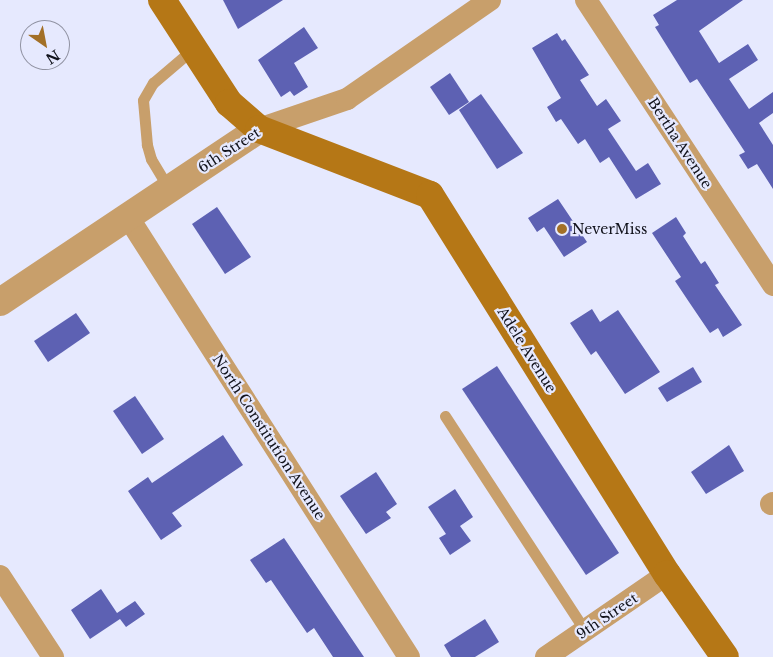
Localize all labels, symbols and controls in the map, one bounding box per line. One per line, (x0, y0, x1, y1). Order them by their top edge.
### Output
north arrow (20, 20, 70, 70)
text: N (42, 46, 63, 68)
street label: Bertha Avenue (644, 94, 716, 192)
street label: 6th Street (195, 124, 263, 176)
place label: NeverMiss (572, 221, 647, 237)
marker: NeverMiss (556, 223, 568, 235)
street label: Adele Avenue (494, 304, 560, 396)
street label: North Constitution Avenue (209, 351, 329, 523)
street label: 9th Street (573, 589, 641, 643)

